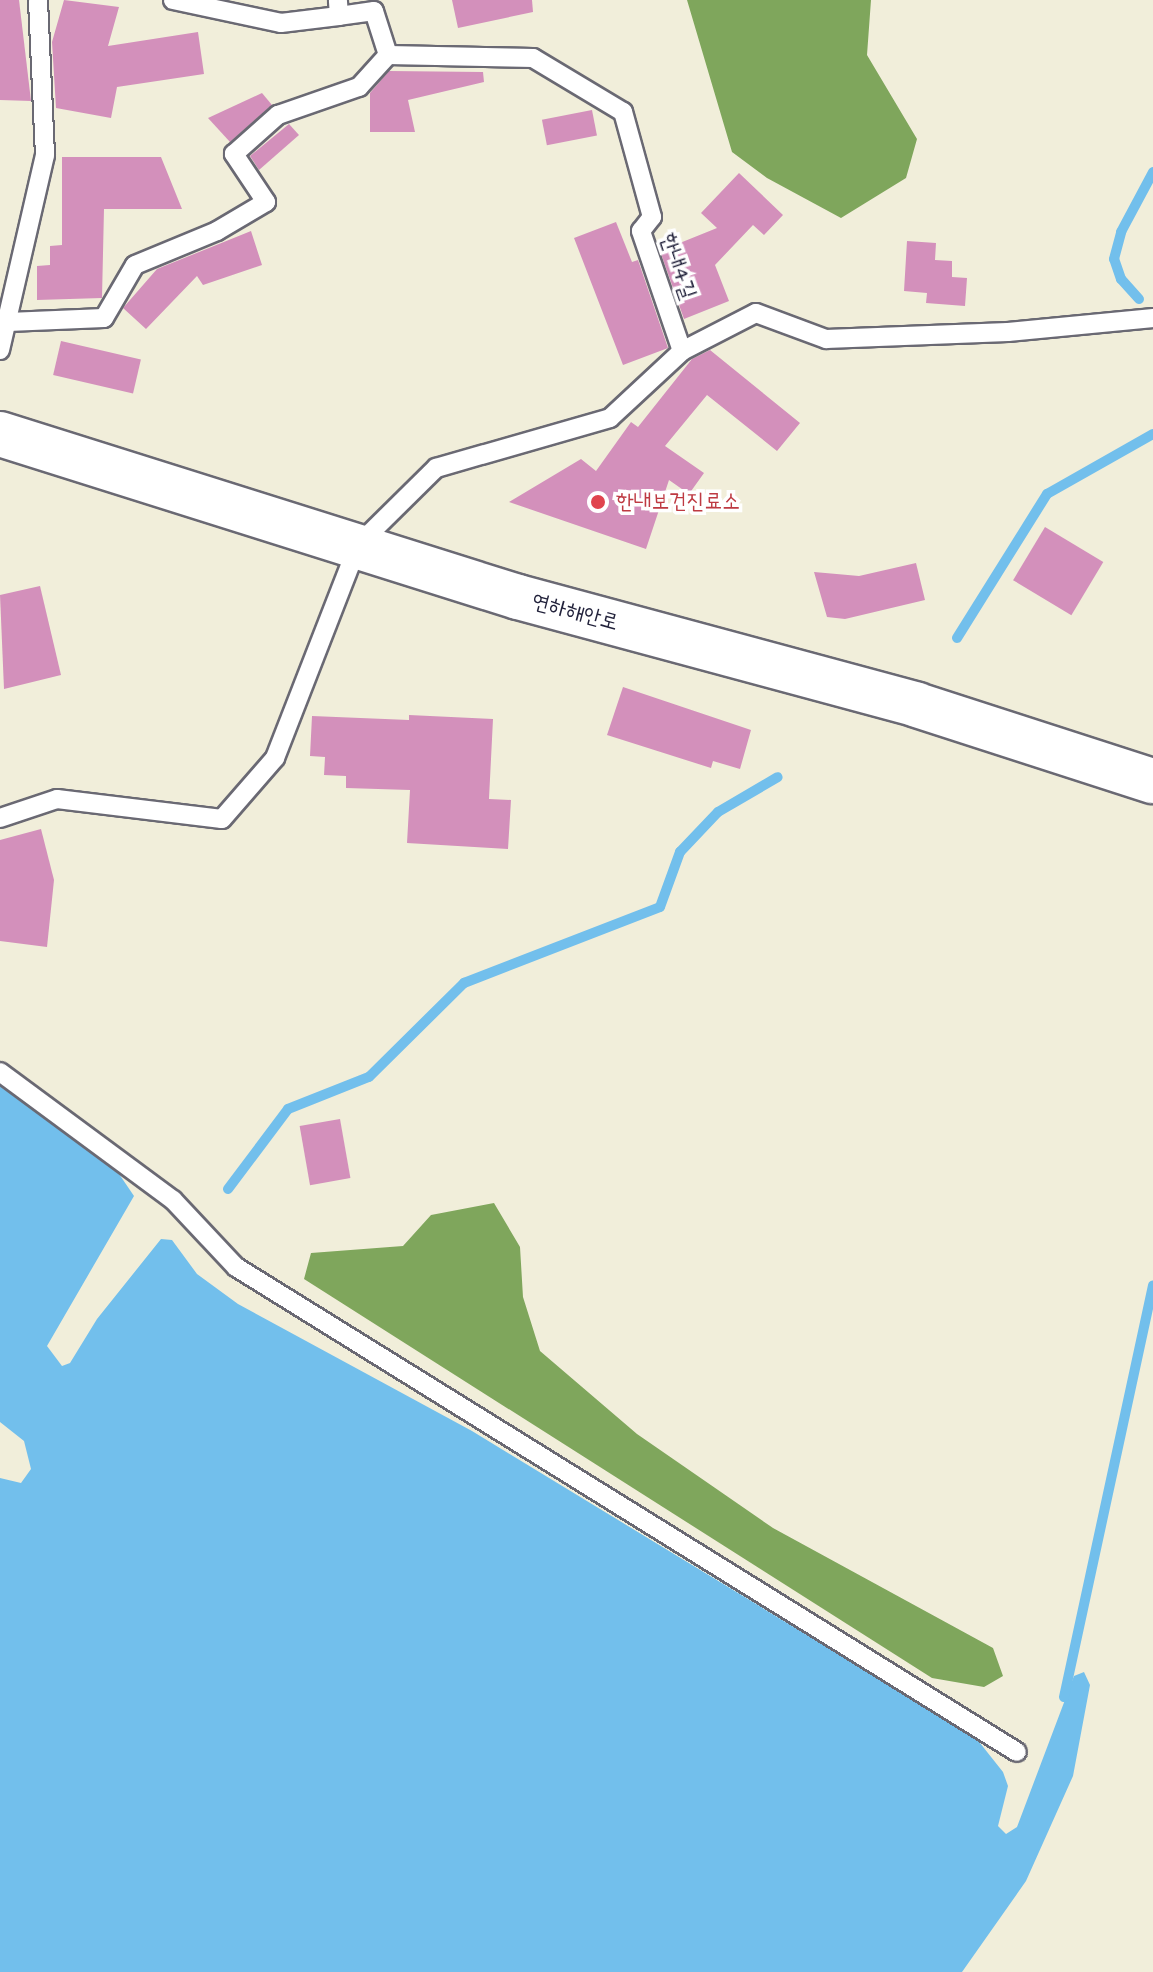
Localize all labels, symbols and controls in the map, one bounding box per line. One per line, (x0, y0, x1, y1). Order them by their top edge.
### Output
street label: 한내4길 (654, 230, 702, 302)
place label: 한내보건진료소 (616, 489, 740, 515)
marker: 한내보건진료소 (587, 491, 609, 513)
street label: 연하해안로 (529, 588, 621, 636)

